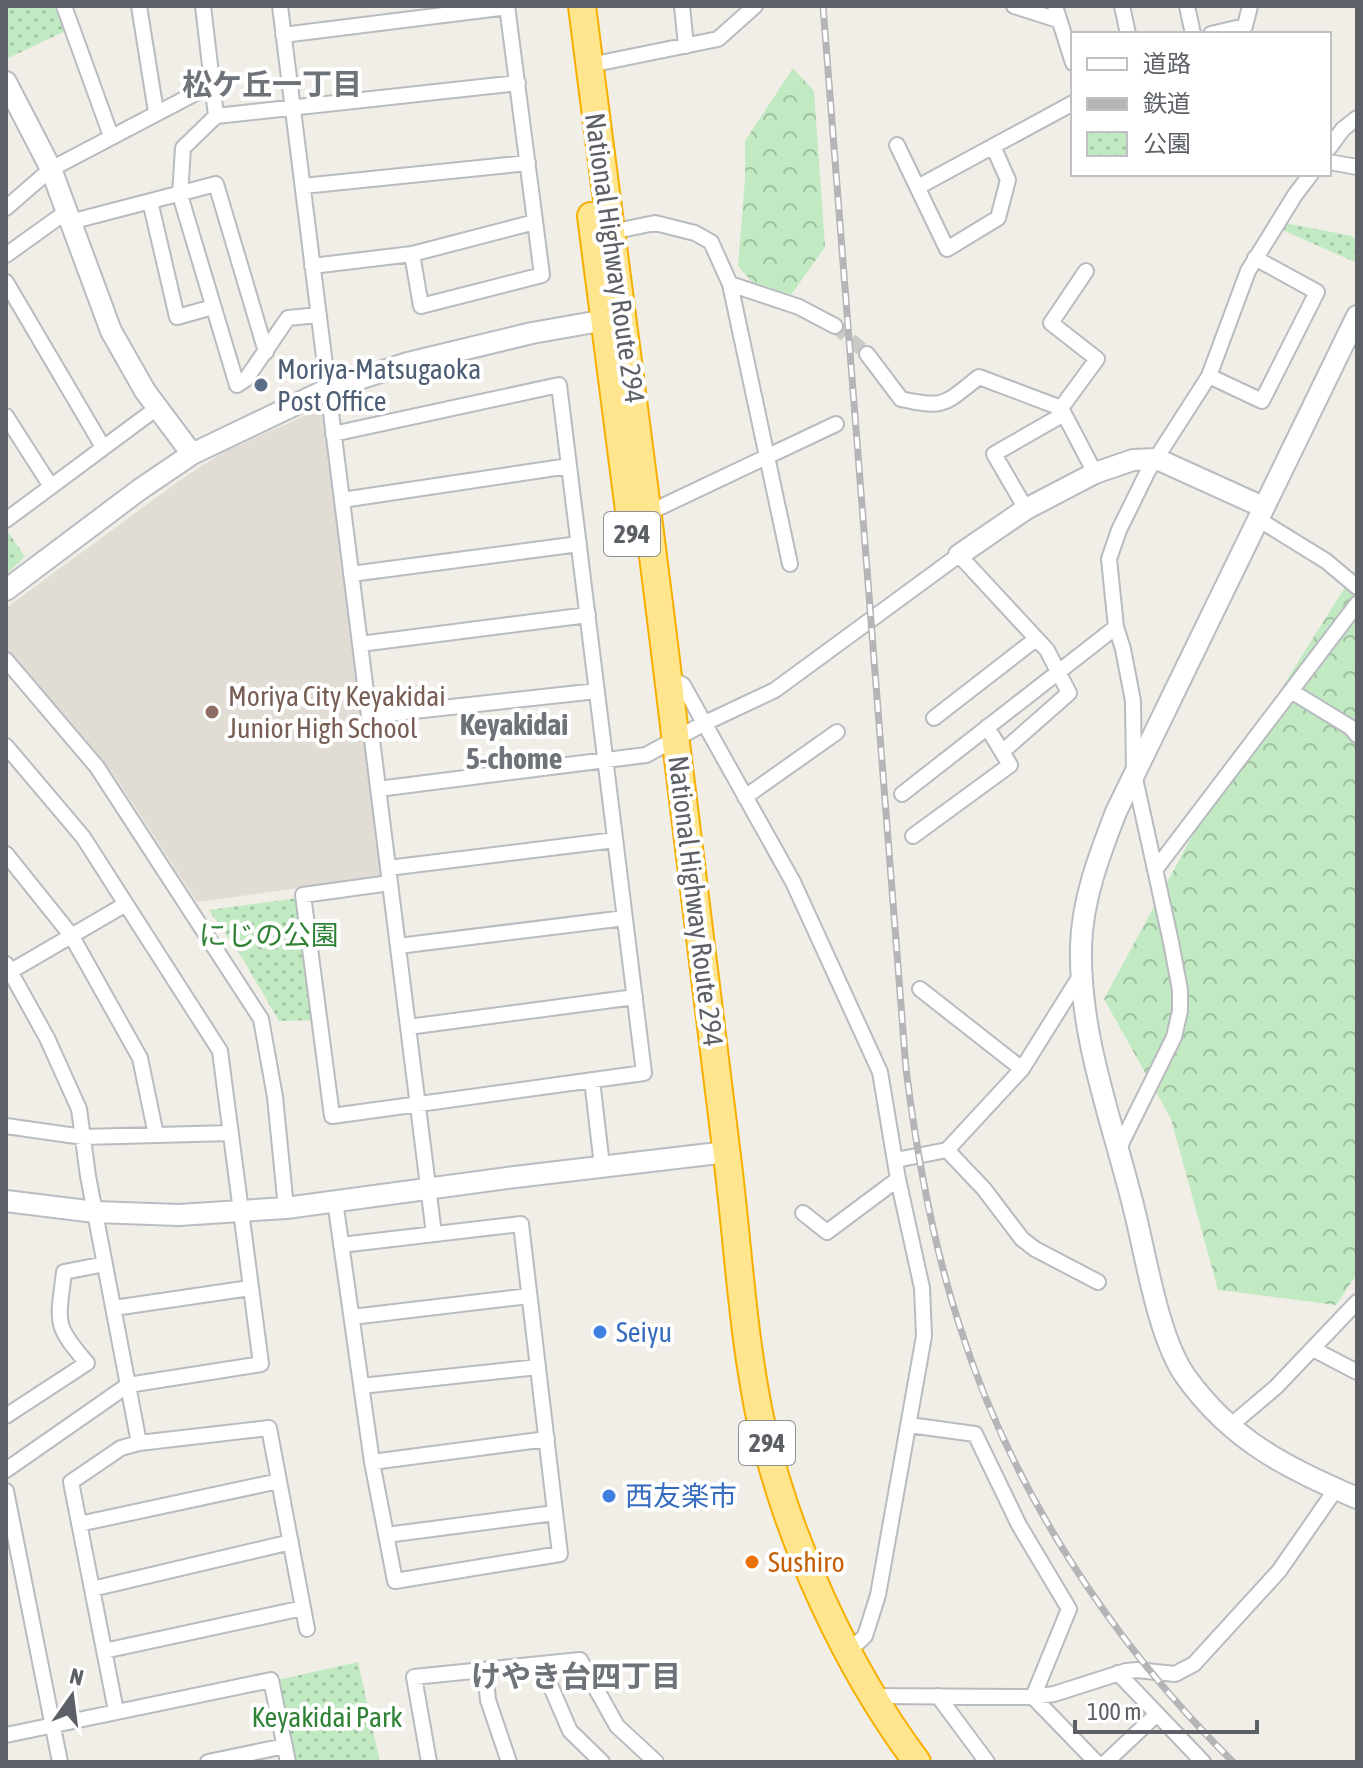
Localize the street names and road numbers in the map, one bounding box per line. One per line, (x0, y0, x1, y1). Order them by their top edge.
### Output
street label: National Highway Route 294 (579, 111, 651, 405)
road number: 294 (604, 512, 660, 556)
street label: National Highway Route 294 (662, 754, 730, 1048)
road number: 294 (739, 1421, 795, 1465)

